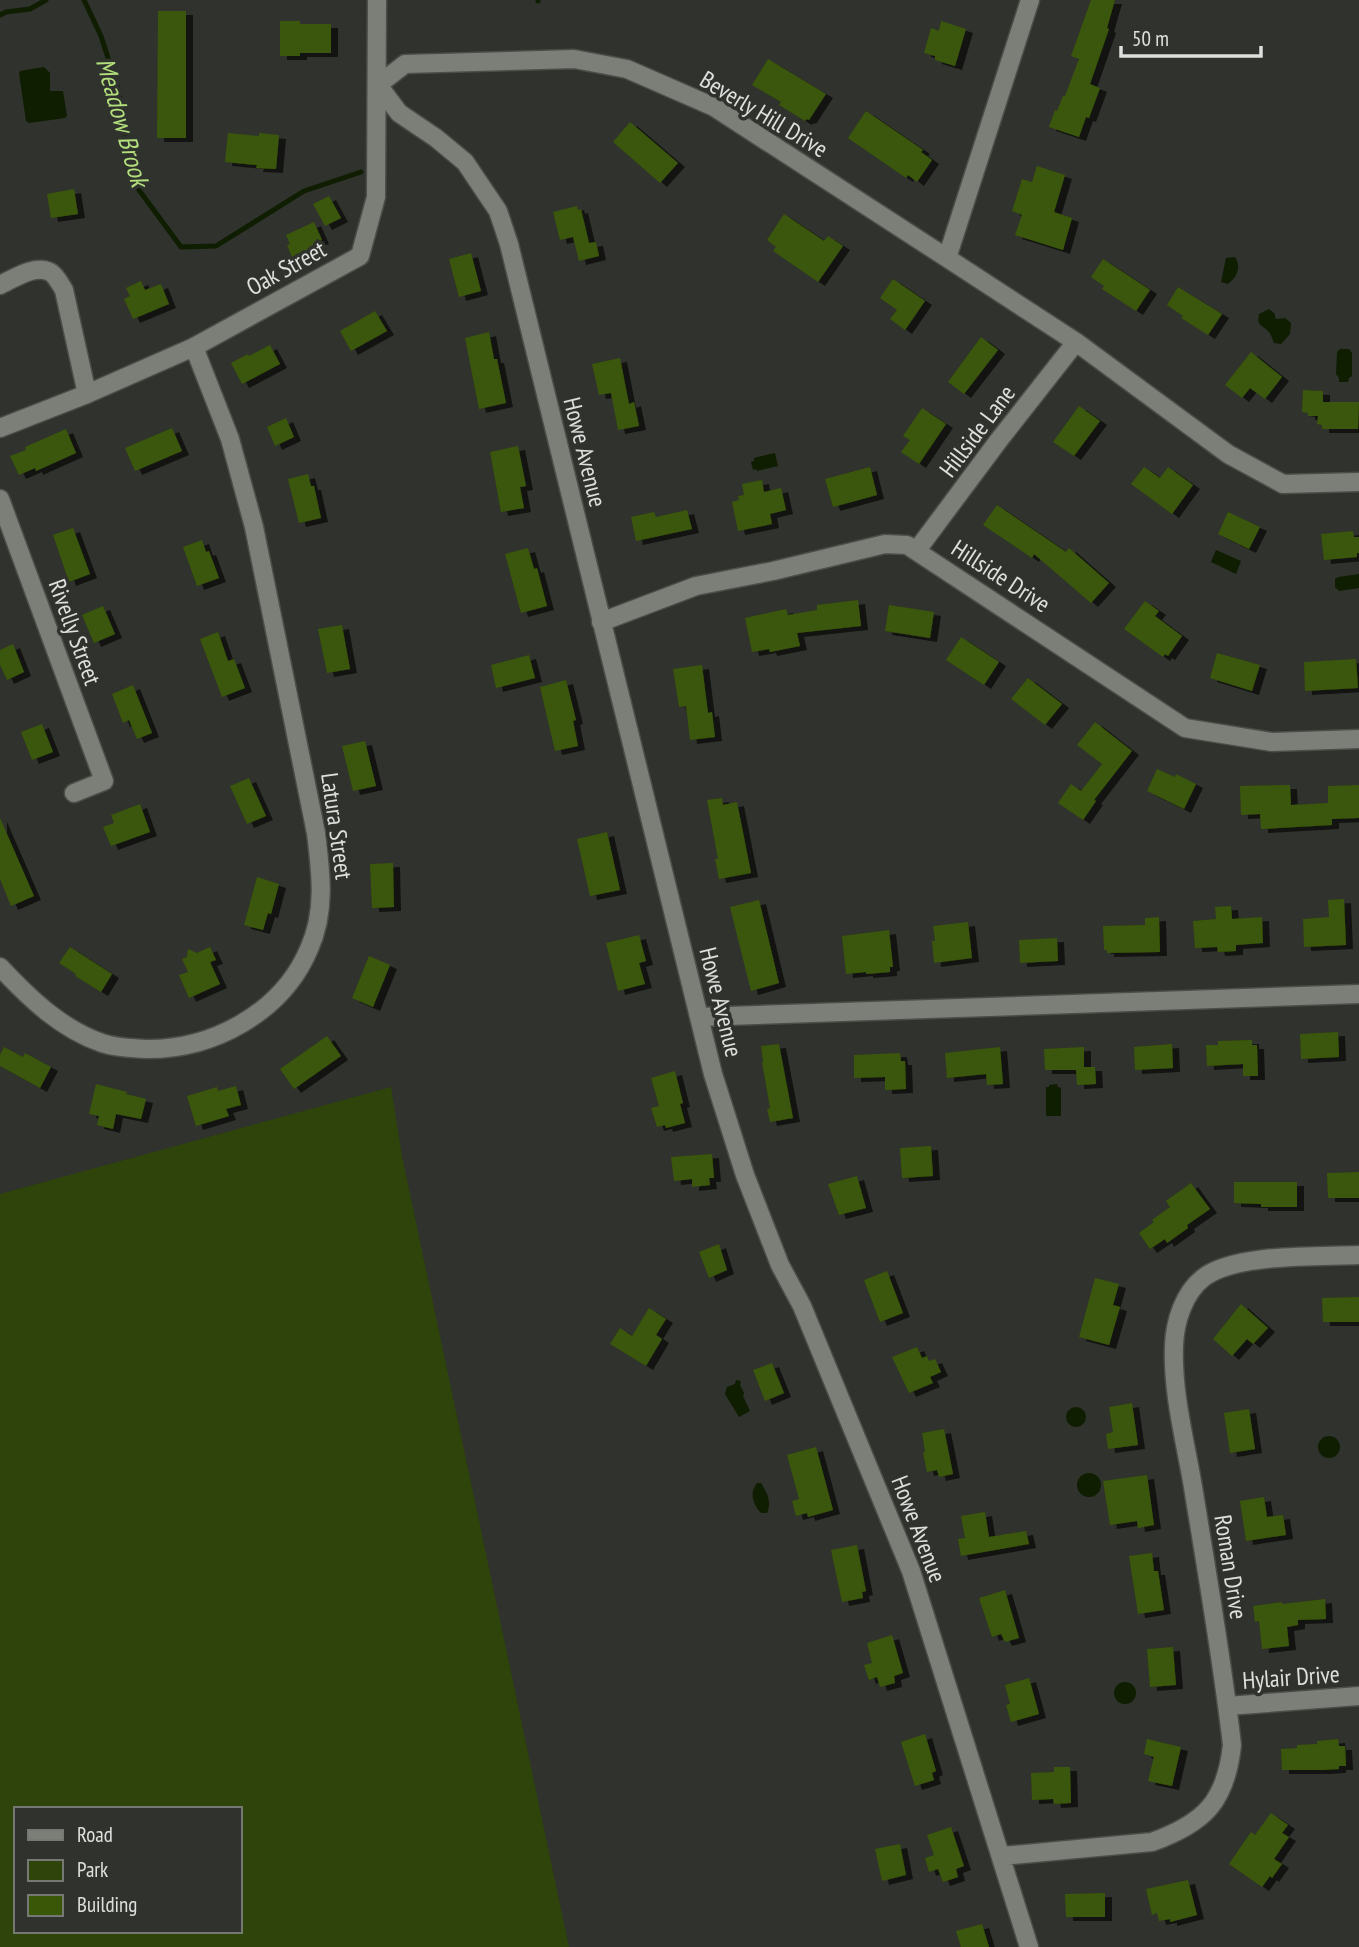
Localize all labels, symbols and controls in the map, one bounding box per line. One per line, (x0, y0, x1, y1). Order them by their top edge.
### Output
scale bar (1121, 14, 1261, 58)
text: 50 m (1132, 25, 1169, 52)
water label: Meadow Brook (89, 54, 158, 193)
street label: Beverly Hill Drive (694, 64, 834, 164)
street label: Oak Street (241, 233, 332, 302)
street label: Hillside Lane (932, 379, 1022, 483)
street label: Howe Avenue (556, 394, 614, 510)
street label: Hillside Drive (946, 533, 1056, 619)
street label: Rivelly Street (42, 575, 109, 689)
street label: Latura Street (314, 771, 360, 882)
street label: Howe Avenue (692, 944, 750, 1060)
street label: Howe Avenue (884, 1471, 954, 1587)
street label: Roman Drive (1207, 1513, 1255, 1621)
street label: Hylair Drive (1241, 1658, 1341, 1696)
legend (14, 1807, 242, 1933)
text: Road (77, 1821, 113, 1848)
text: Park (77, 1856, 108, 1883)
text: Building (77, 1891, 137, 1918)

